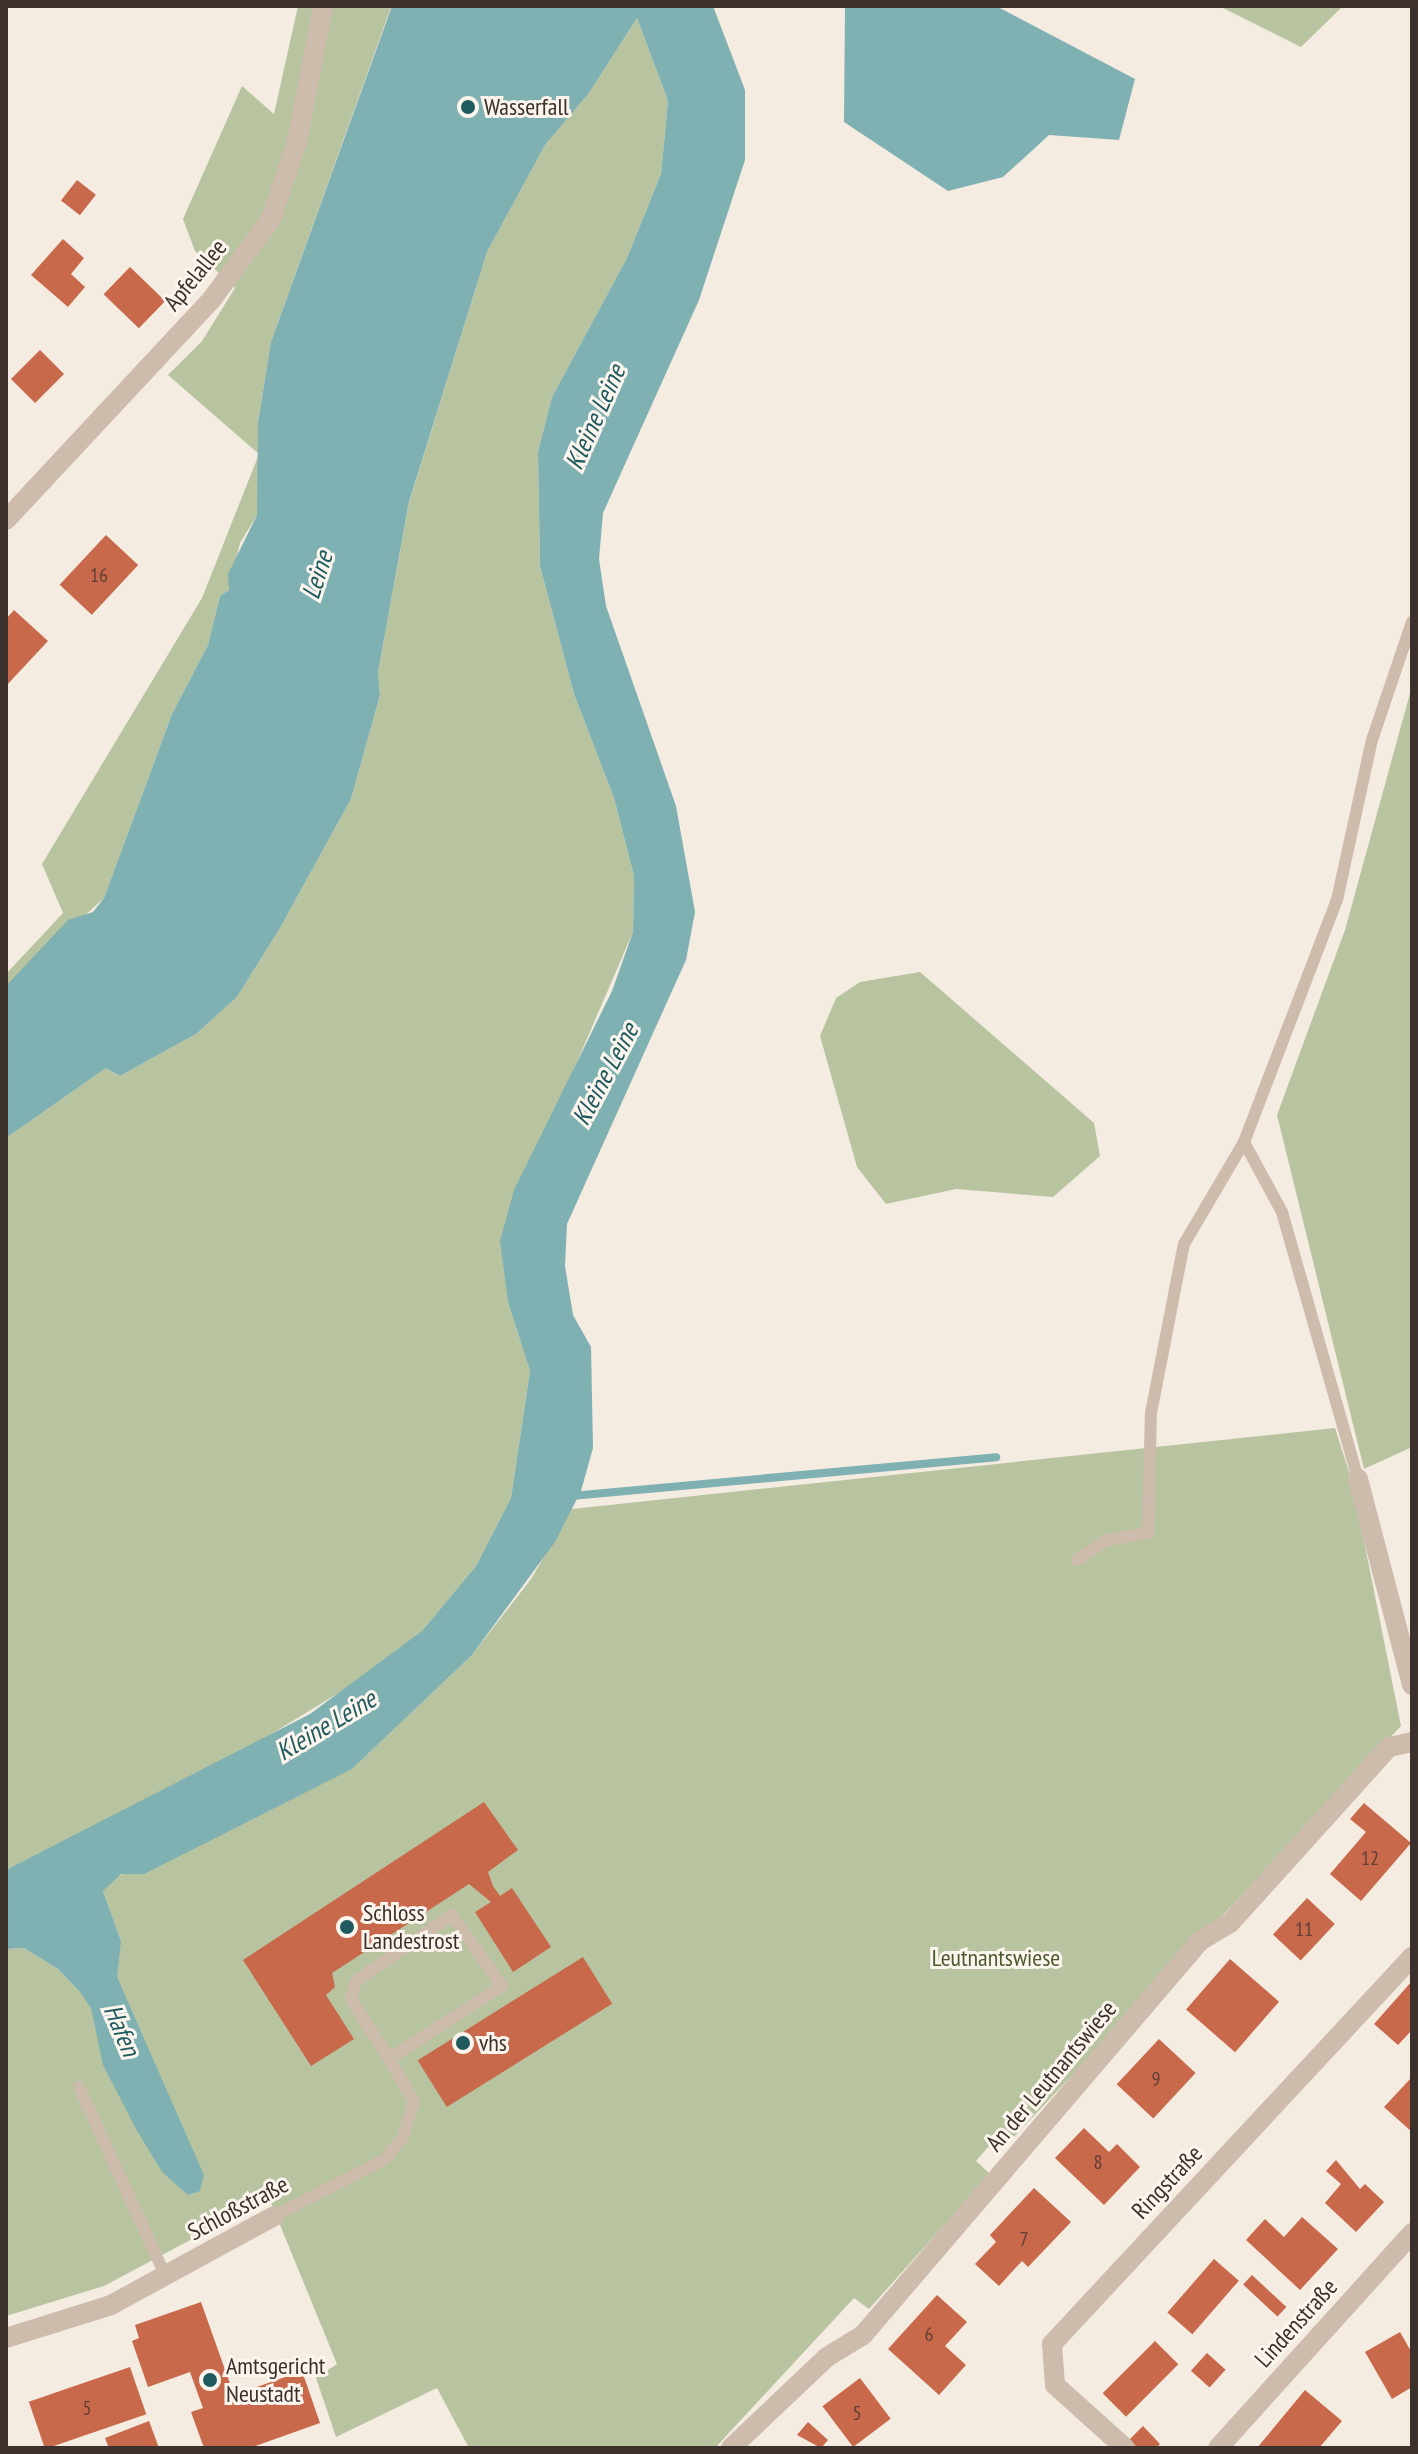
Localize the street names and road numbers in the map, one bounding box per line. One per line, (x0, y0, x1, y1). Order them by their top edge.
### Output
street label: Apfelallee (158, 234, 232, 316)
street label: An der Leutnantswiese (980, 1995, 1122, 2157)
street label: Ringstraße (1126, 2139, 1208, 2225)
street label: Schloßstraße (183, 2170, 293, 2246)
street label: Lindenstraße (1249, 2273, 1343, 2373)

